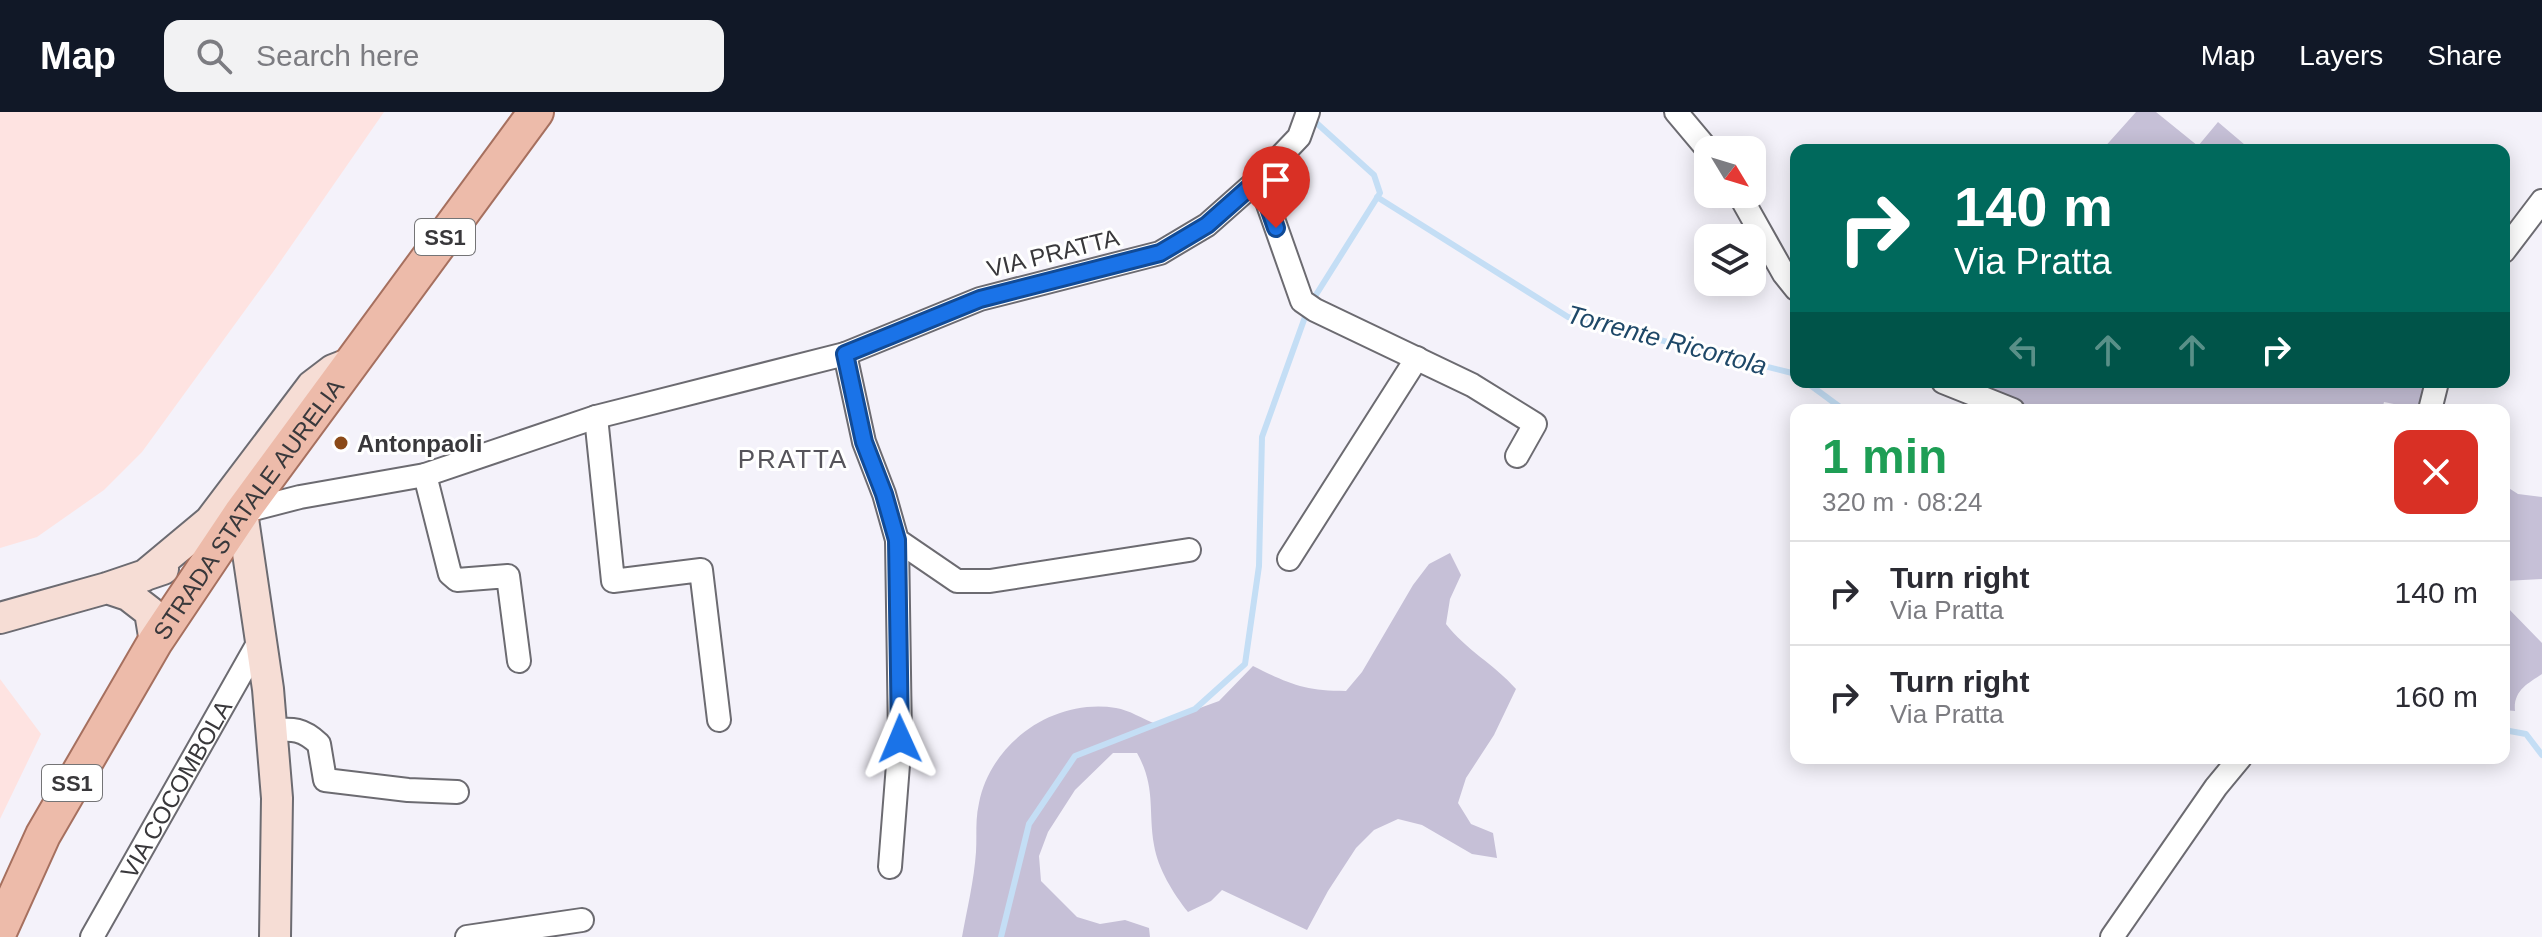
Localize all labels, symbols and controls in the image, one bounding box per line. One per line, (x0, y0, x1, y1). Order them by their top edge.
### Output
search box (164, 20, 724, 92)
icon: search (192, 34, 236, 78)
text: Map (40, 35, 116, 77)
text: Search here (256, 39, 419, 72)
text: Map (2201, 40, 2255, 71)
text: Layers (2299, 40, 2383, 71)
text: Share (2427, 40, 2502, 71)
north arrow (1694, 136, 1766, 208)
map controls (1694, 136, 1766, 296)
pin (1242, 146, 1310, 228)
icon: arrive (1254, 158, 1298, 202)
text: 140 m (1954, 175, 2113, 238)
icon: right (1822, 176, 1926, 280)
road number: SS1 (415, 219, 475, 255)
street label: VIA PRATTA (984, 224, 1122, 282)
button: layers (1694, 224, 1766, 296)
text: Via Pratta (1954, 241, 2111, 282)
water label: Torrente Ricortola (1564, 299, 1770, 381)
icon: left (2002, 328, 2046, 372)
icon: ahead (2086, 328, 2130, 372)
icon: ahead (2170, 328, 2214, 372)
icon: right (2254, 328, 2298, 372)
street label: STRADA STATALE AURELIA (147, 373, 349, 644)
place label: Antonpaoli (357, 430, 482, 457)
text: 1 min (1822, 430, 1947, 483)
button: close (2394, 430, 2478, 514)
marker: Antonpaoli (332, 434, 350, 452)
district label: PRATTA (738, 444, 848, 474)
text: 320 m · 08:24 (1822, 487, 1982, 517)
text: Turn right (1890, 561, 2029, 594)
icon: right (1822, 571, 1866, 615)
text: 140 m (2395, 576, 2478, 609)
text: Via Pratta (1890, 595, 2004, 625)
text: Turn right (1890, 665, 2029, 698)
icon: right (1822, 675, 1866, 719)
text: 160 m (2395, 680, 2478, 713)
street label: VIA COCOMBOLA (115, 695, 237, 883)
position arrow (858, 697, 942, 781)
text: Via Pratta (1890, 699, 2004, 729)
road number: SS1 (42, 765, 102, 801)

